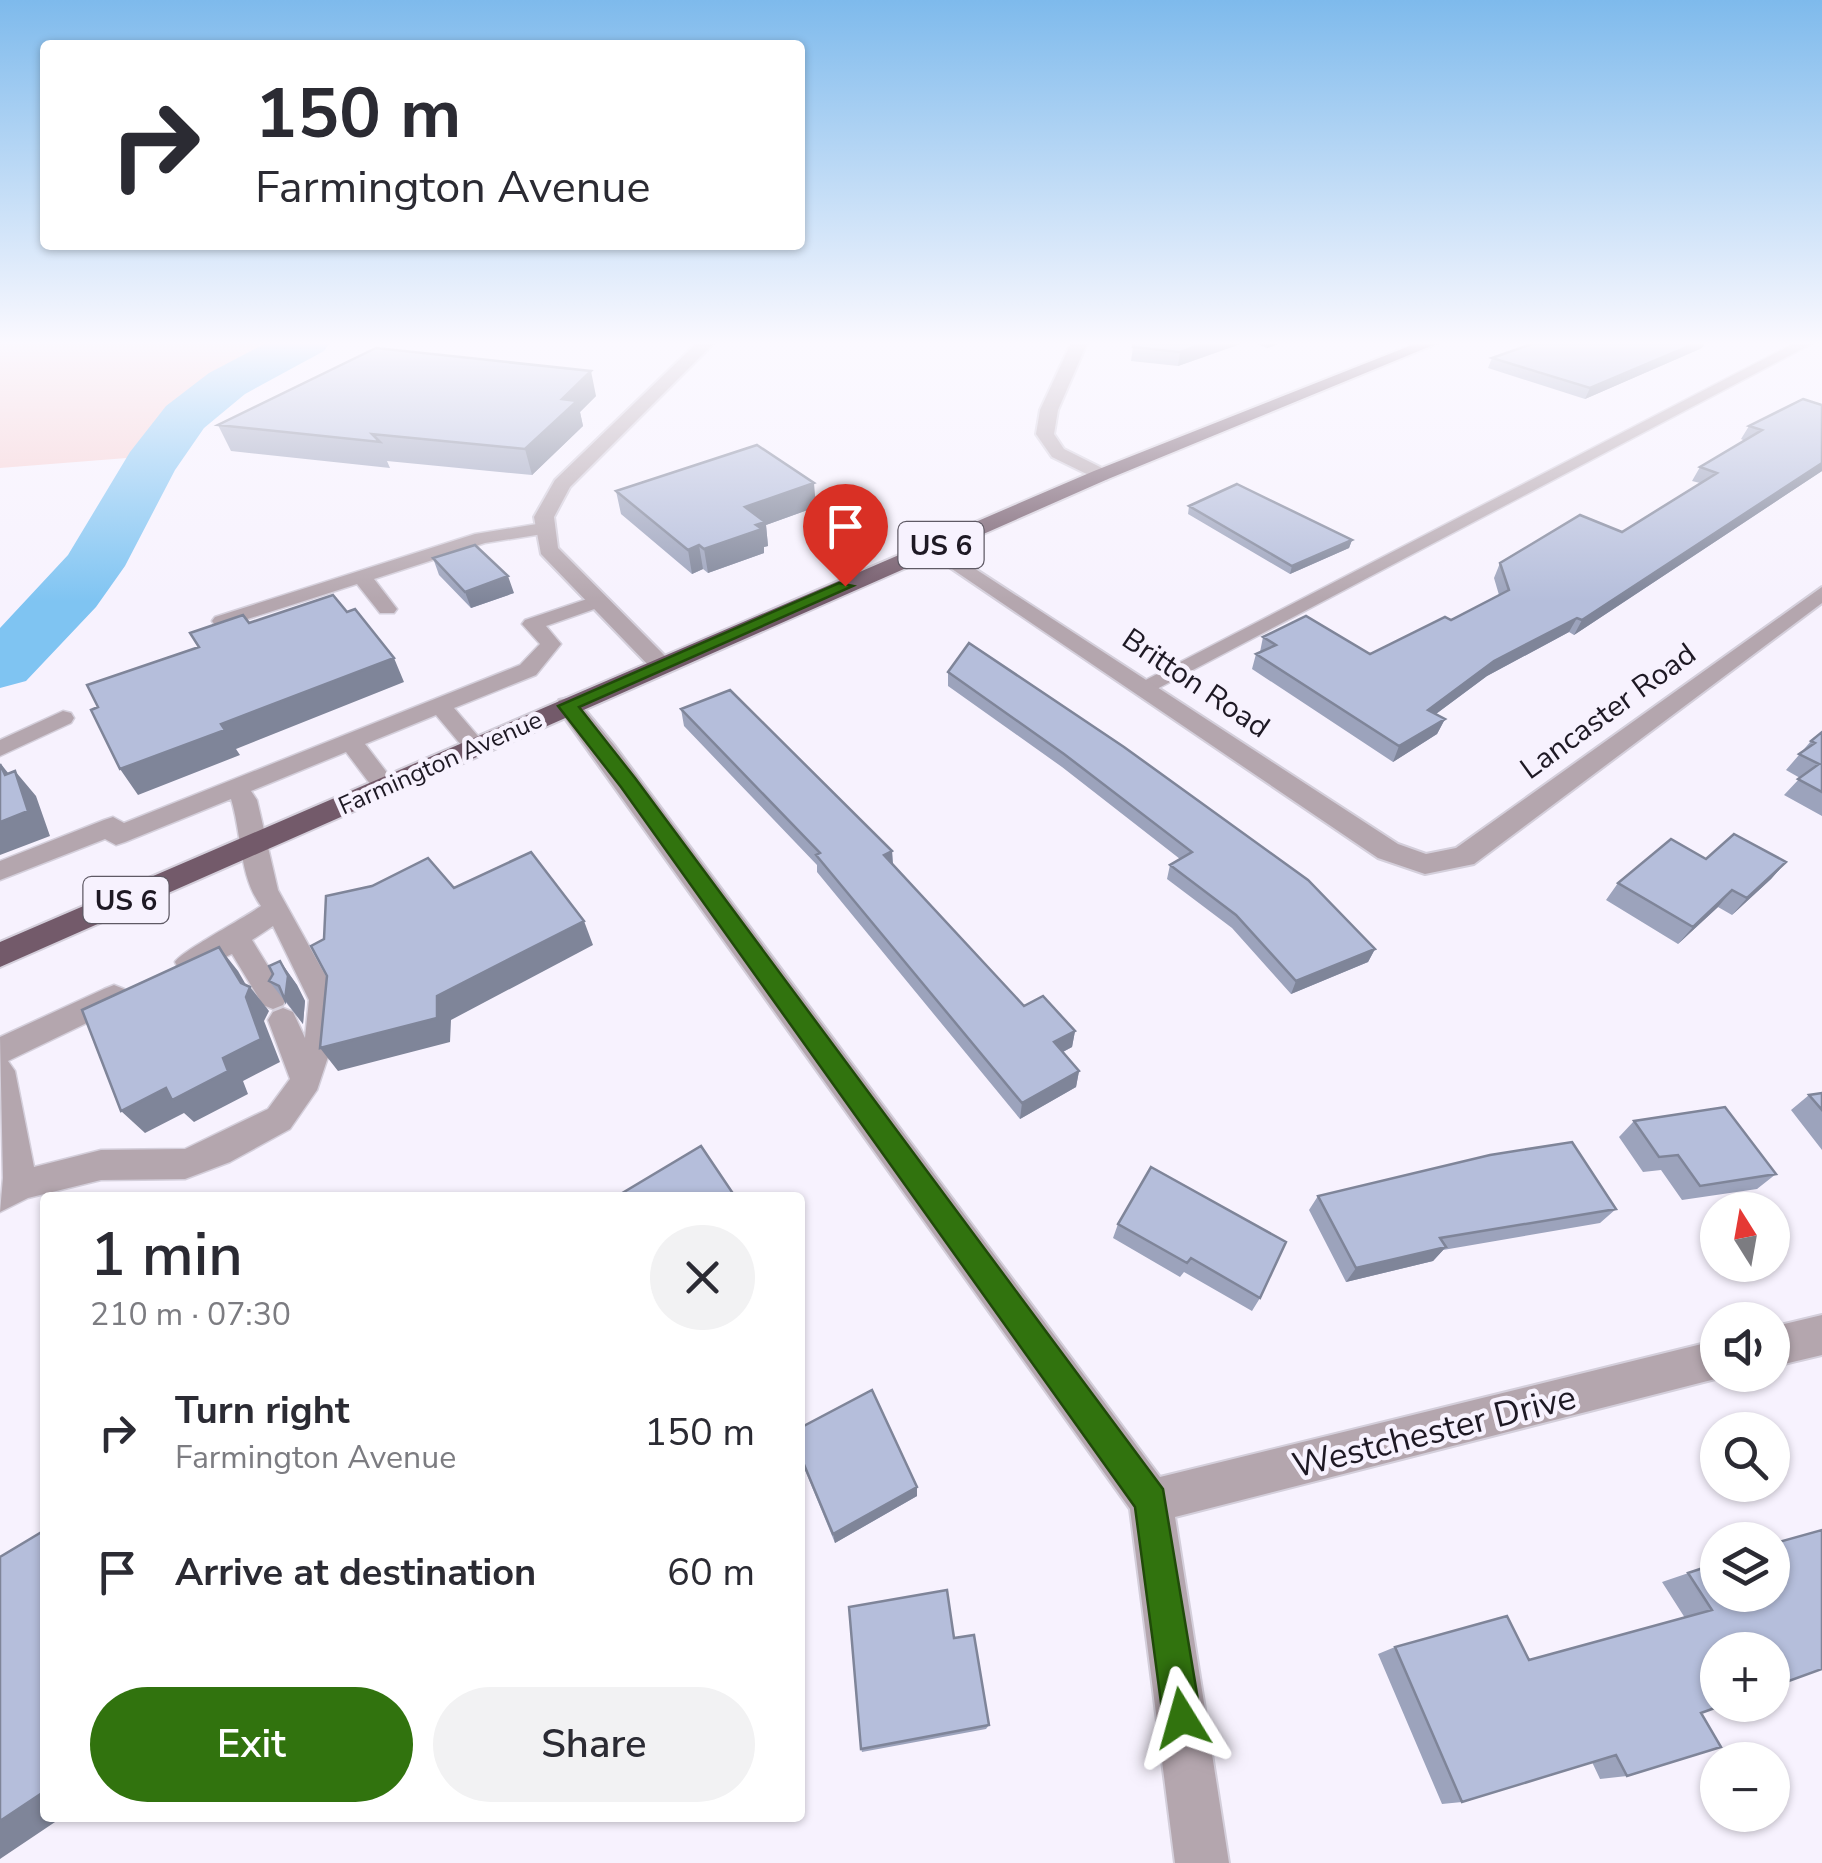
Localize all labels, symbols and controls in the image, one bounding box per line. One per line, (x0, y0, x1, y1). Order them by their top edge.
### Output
text: 150 m (255, 66, 461, 162)
icon: right (90, 80, 220, 210)
text: Farmington Avenue (255, 157, 650, 218)
pin (803, 484, 888, 587)
icon: arrive (818, 499, 873, 554)
road number: US 6 (898, 522, 984, 568)
street label: Britton Road (1114, 619, 1278, 748)
street label: Lancaster Road (1512, 634, 1704, 789)
street label: Farmington Avenue (333, 703, 548, 823)
road number: US 6 (84, 877, 168, 923)
north arrow (1700, 1192, 1790, 1282)
map controls (1700, 1192, 1790, 1832)
text: 1 min (90, 1214, 243, 1296)
button: close (650, 1225, 755, 1330)
text: 210 m · 07:30 (90, 1293, 291, 1336)
button: sound (1700, 1302, 1790, 1392)
street label: Westchester Drive (1288, 1374, 1581, 1489)
text: Turn right (175, 1385, 350, 1436)
icon: right (90, 1405, 145, 1460)
text: 150 m (644, 1407, 755, 1458)
button: search (1700, 1412, 1790, 1502)
text: Farmington Avenue (175, 1436, 456, 1479)
button: layers (1700, 1522, 1790, 1612)
icon: arrive (90, 1545, 145, 1600)
text: Arrive at destination (175, 1547, 536, 1598)
text: 60 m (667, 1547, 755, 1598)
button: + (1700, 1632, 1790, 1722)
position arrow (1130, 1666, 1234, 1770)
button: Exit (90, 1687, 413, 1802)
button: Share (433, 1687, 755, 1802)
button: − (1700, 1742, 1790, 1832)

